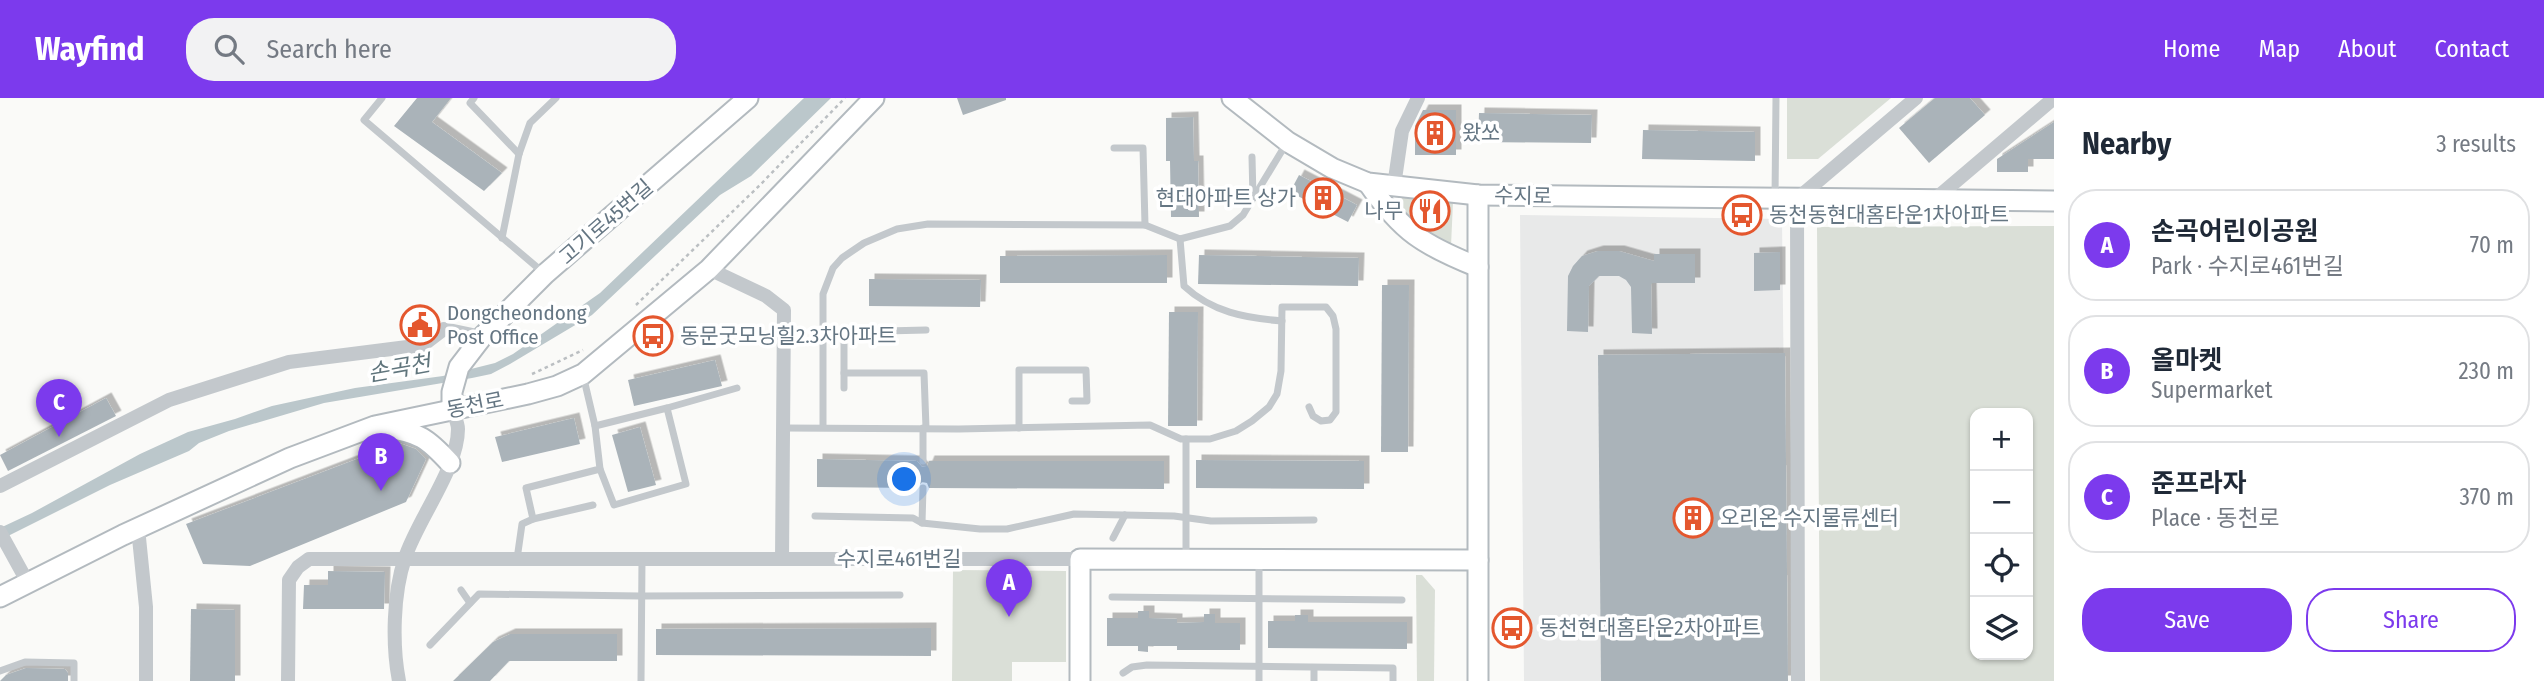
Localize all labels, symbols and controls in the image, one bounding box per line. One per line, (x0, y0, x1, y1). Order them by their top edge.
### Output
search box (186, 18, 676, 81)
text: Wayfind (35, 29, 144, 69)
icon: search (210, 30, 248, 68)
text: Search here (266, 34, 392, 65)
text: Home (2163, 35, 2220, 63)
text: Map (2258, 35, 2300, 63)
text: About (2338, 35, 2396, 63)
text: Contact (2434, 35, 2509, 63)
building icon: 왔쏘 (1414, 112, 1456, 154)
place label: 왔쏘 (1462, 120, 1501, 146)
text: Nearby (2082, 126, 2171, 162)
text: 3 results (2436, 130, 2516, 158)
street label: 고기로45번길 (554, 174, 658, 270)
building icon: 현대아파트 상가 (1302, 177, 1344, 219)
street label: 수지로 (1494, 182, 1552, 210)
place label: 현대아파트 상가 (1156, 185, 1296, 211)
restaurant icon: 나무 (1409, 190, 1451, 232)
bus stop icon: 동천동현대홈타운1차아파트 (1721, 194, 1763, 236)
place label: 나무 (1364, 198, 1403, 224)
place label: 동천동현대홈타운1차아파트 (1769, 202, 2009, 228)
text: 손곡어린이공원 (2151, 216, 2318, 247)
text: A (2101, 231, 2113, 259)
text: 70 m (2470, 231, 2514, 259)
text: Park · 수지로461번길 (2151, 252, 2344, 280)
place label: Dongcheondong Post Office (447, 300, 587, 350)
public building icon: Dongcheondong Post Office (399, 304, 441, 346)
bus stop icon: 동문굿모닝힐2.3차아파트 (632, 315, 674, 357)
place label: 동문굿모닝힐2.3차아파트 (680, 323, 897, 349)
text: 올마켓 (2151, 345, 2223, 376)
water label: 손곡천 (365, 348, 435, 387)
text: B (2101, 357, 2113, 385)
text: 230 m (2458, 357, 2514, 385)
text: Supermarket (2151, 376, 2272, 404)
pin: C (36, 379, 82, 437)
street label: 동천로 (444, 387, 506, 423)
map controls (1970, 408, 2033, 660)
button: + (1970, 408, 2033, 471)
pin: B (358, 433, 404, 491)
your location (887, 462, 921, 496)
text: 준프라자 (2151, 468, 2247, 499)
button: − (1970, 471, 2033, 534)
text: C (2101, 483, 2113, 511)
text: 370 m (2460, 483, 2514, 511)
building icon: 오리온 수지물류센터 (1672, 497, 1714, 539)
text: Place · 동천로 (2151, 504, 2280, 532)
place label: 오리온 수지물류센터 (1720, 505, 1899, 531)
button: locate (1970, 534, 2033, 597)
street label: 수지로461번길 (837, 546, 961, 572)
pin: A (986, 559, 1032, 617)
button: Save (2082, 588, 2292, 652)
button: Share (2306, 588, 2516, 652)
button: layers (1970, 597, 2033, 660)
bus stop icon: 동천현대홈타운2차아파트 (1491, 607, 1533, 649)
place label: 동천현대홈타운2차아파트 (1539, 615, 1761, 641)

